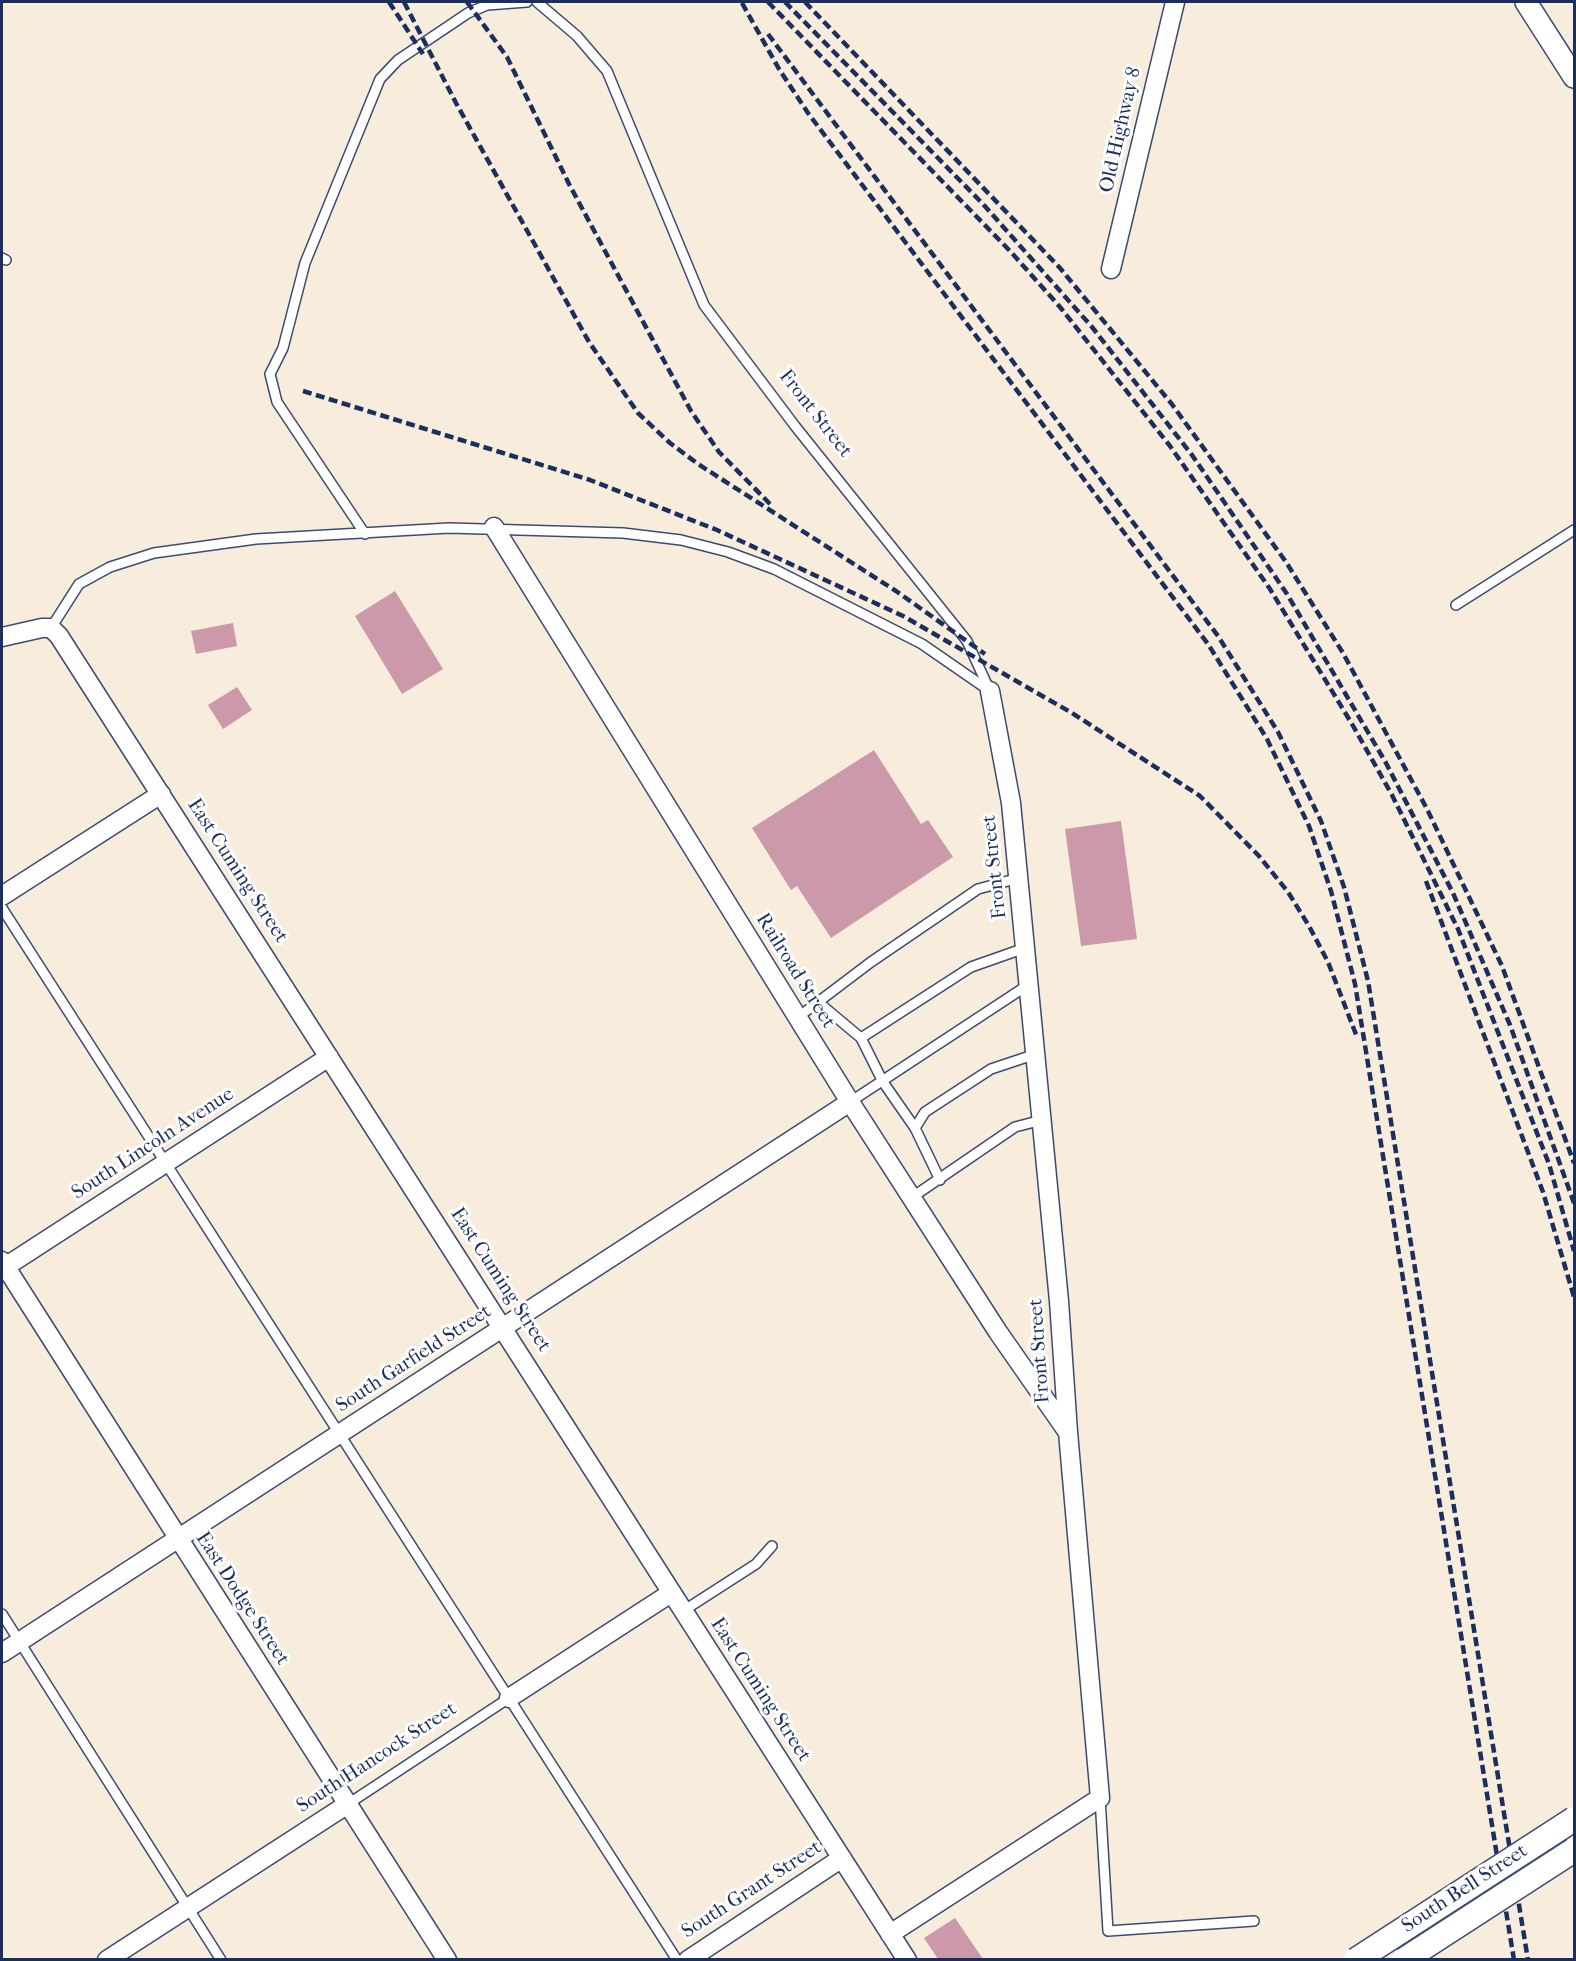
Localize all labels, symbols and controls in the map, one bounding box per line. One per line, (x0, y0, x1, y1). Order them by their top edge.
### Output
street label: Old Highway 8 (1095, 65, 1147, 195)
street label: Front Street (773, 365, 857, 463)
street label: East Cuming Street (181, 794, 293, 948)
street label: Front Street (978, 814, 1012, 920)
street label: Railroad Street (750, 909, 840, 1033)
street label: South Lincoln Avenue (67, 1083, 239, 1205)
street label: East Cuming Street (444, 1203, 556, 1357)
street label: Front Street (1024, 1298, 1056, 1404)
street label: South Garfield Street (332, 1300, 496, 1418)
street label: East Dodge Street (190, 1528, 294, 1670)
street label: East Cuming Street (704, 1613, 816, 1767)
street label: South Hancock Street (293, 1697, 461, 1819)
street label: South Grant Street (678, 1836, 826, 1944)
street label: South Bell Street (1398, 1839, 1532, 1939)

